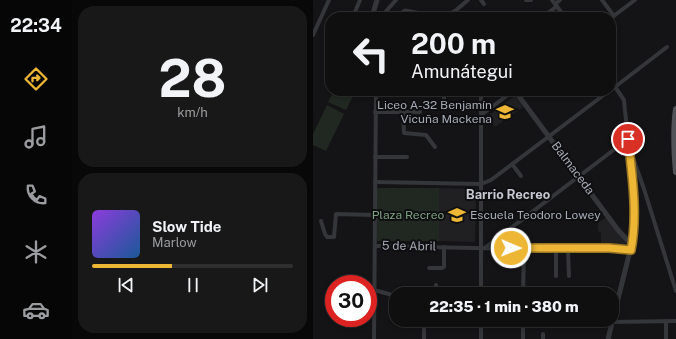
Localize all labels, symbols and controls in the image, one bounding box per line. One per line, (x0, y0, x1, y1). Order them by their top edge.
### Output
text: 22:34 (10, 15, 62, 36)
text: 200 m (411, 27, 496, 60)
icon: left (345, 28, 397, 80)
text: 28 (159, 48, 226, 109)
text: Amunátegui (411, 61, 513, 82)
icon: directions (22, 65, 50, 93)
place label: Liceo A-32 Benjamín Vicuña Mackena (377, 98, 492, 126)
school or university icon: Liceo A-32 Benjamín Vicuña Mackena (495, 102, 515, 122)
text: km/h (177, 105, 208, 120)
pin (611, 122, 645, 156)
icon: music (22, 123, 50, 151)
icon: arrive (617, 128, 639, 150)
street label: Balmaceda (549, 139, 597, 197)
icon: phone (22, 181, 50, 209)
district label: Barrio Recreo (466, 187, 550, 202)
school or university icon: Escuela Teodoro Lowey (447, 205, 467, 225)
park label: Plaza Recreo (372, 208, 444, 222)
place label: Escuela Teodoro Lowey (470, 208, 601, 222)
text: Slow Tide (152, 218, 221, 235)
position arrow (490, 227, 532, 269)
text: Marlow (152, 235, 197, 250)
icon: climate (22, 238, 50, 266)
street label: 5 de Abril (382, 239, 437, 253)
icon: previous (115, 274, 137, 296)
icon: pause (182, 274, 204, 296)
icon: next (249, 274, 271, 296)
speed limit sign: 30 (325, 275, 377, 327)
icon: car (22, 296, 50, 324)
text: 22:35 · 1 min · 380 m (429, 298, 579, 315)

